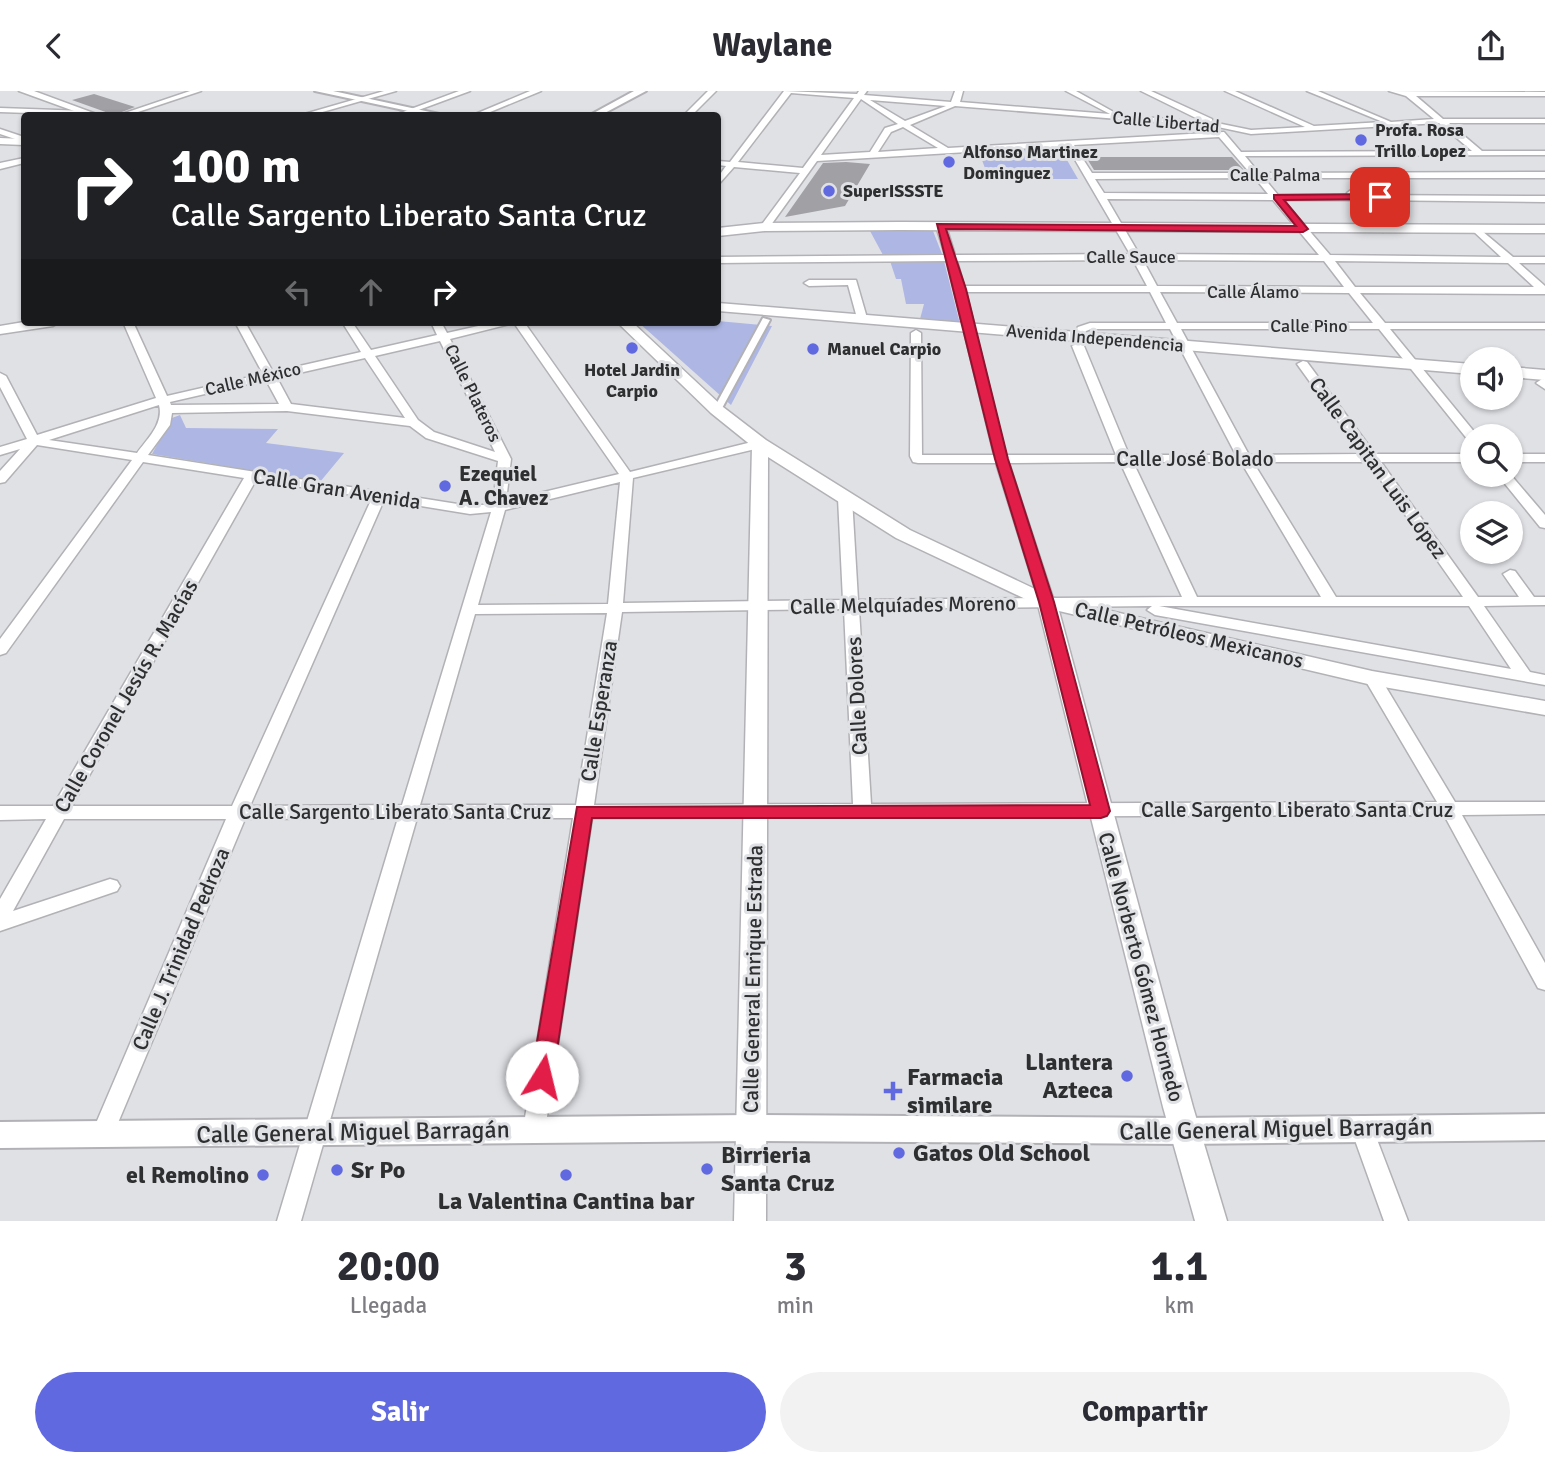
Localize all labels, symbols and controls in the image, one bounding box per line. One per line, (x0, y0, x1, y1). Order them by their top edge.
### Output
text: Waylane (713, 26, 832, 65)
icon: back (35, 27, 73, 65)
icon: share (1472, 27, 1510, 65)
street label: Calle Libertad (1112, 106, 1220, 138)
place label: Profa. Rosa Trillo Lopez (1375, 119, 1466, 162)
marker: Profa. Rosa Trillo Lopez (1353, 132, 1369, 148)
text: 100 m (171, 136, 301, 196)
icon: right (56, 140, 147, 231)
place label: Alfonso Martinez Dominguez (963, 141, 1098, 184)
marker: Alfonso Martinez Dominguez (941, 154, 957, 170)
street label: Calle Palma (1230, 164, 1320, 186)
pin (1350, 167, 1410, 227)
icon: arrive (1361, 178, 1399, 216)
place label: SuperISSSTE (843, 180, 944, 202)
marker: SuperISSSTE (821, 183, 837, 199)
text: Calle Sargento Liberato Santa Cruz (171, 196, 647, 235)
street label: Calle Sauce (1086, 246, 1176, 268)
icon: left (279, 273, 317, 311)
icon: ahead (352, 273, 390, 311)
icon: right (425, 273, 463, 311)
street label: Calle Álamo (1207, 281, 1299, 303)
street label: Calle Pino (1270, 315, 1348, 337)
street label: Avenida Independencia (1005, 319, 1185, 357)
place label: Manuel Carpio (827, 338, 941, 360)
street label: Calle Plateros (440, 340, 506, 446)
marker: Hotel Jardin Carpio (624, 340, 640, 356)
marker: Manuel Carpio (805, 341, 821, 357)
map controls (1460, 347, 1523, 564)
button: sound (1460, 347, 1523, 410)
street label: Calle México (203, 357, 303, 401)
place label: Hotel Jardin Carpio (584, 359, 680, 402)
street label: Calle Capitan Luis López (1303, 372, 1453, 564)
button: search (1460, 424, 1523, 487)
street label: Calle José Bolado (1116, 446, 1274, 472)
place label: Ezequiel A. Chavez (459, 461, 548, 511)
street label: Calle Gran Avenida (251, 463, 423, 515)
marker: Ezequiel A. Chavez (437, 478, 453, 494)
button: layers (1460, 501, 1523, 564)
street label: Calle Coronel Jesús R. Macías (48, 575, 204, 817)
street label: Calle Melquíades Moreno (790, 590, 1016, 620)
street label: Calle Petróleos Mexicanos (1072, 596, 1306, 674)
street label: Calle Dolores (841, 636, 873, 756)
street label: Calle Esperanza (575, 639, 623, 783)
street label: Calle Sargento Liberato Santa Cruz (1141, 797, 1453, 823)
street label: Calle Sargento Liberato Santa Cruz (239, 799, 551, 825)
street label: Calle Norberto Gómez Hornedo (1092, 829, 1190, 1105)
street label: Calle J. Trinidad Pedroza (126, 844, 236, 1054)
street label: Calle General Enrique Estrada (738, 845, 768, 1113)
position arrow (505, 1040, 579, 1114)
place label: Llantera Azteca (1025, 1047, 1113, 1105)
place label: Farmacia similare (907, 1062, 1003, 1120)
marker: Llantera Azteca (1119, 1068, 1135, 1084)
marker: Farmacia similare (885, 1083, 901, 1099)
street label: Calle General Miguel Barragán (1119, 1111, 1433, 1147)
street label: Calle General Miguel Barragán (196, 1114, 510, 1150)
place label: Gatos Old School (913, 1138, 1091, 1168)
place label: Birrieria Santa Cruz (721, 1140, 835, 1198)
marker: Gatos Old School (891, 1145, 907, 1161)
place label: Sr Po (351, 1155, 405, 1185)
place label: el Remolino (126, 1160, 249, 1190)
marker: Birrieria Santa Cruz (699, 1161, 715, 1177)
marker: Sr Po (329, 1162, 345, 1178)
marker: el Remolino (255, 1167, 271, 1183)
marker: La Valentina Cantina bar (558, 1167, 574, 1183)
place label: La Valentina Cantina bar (438, 1186, 695, 1216)
text: 20:00 (337, 1241, 440, 1292)
text: 3 (784, 1241, 807, 1292)
text: 1.1 (1151, 1241, 1208, 1292)
text: Llegada (350, 1291, 427, 1320)
text: min (777, 1291, 814, 1320)
text: km (1165, 1291, 1194, 1320)
button: Salir (35, 1372, 766, 1452)
button: Compartir (780, 1372, 1510, 1452)

